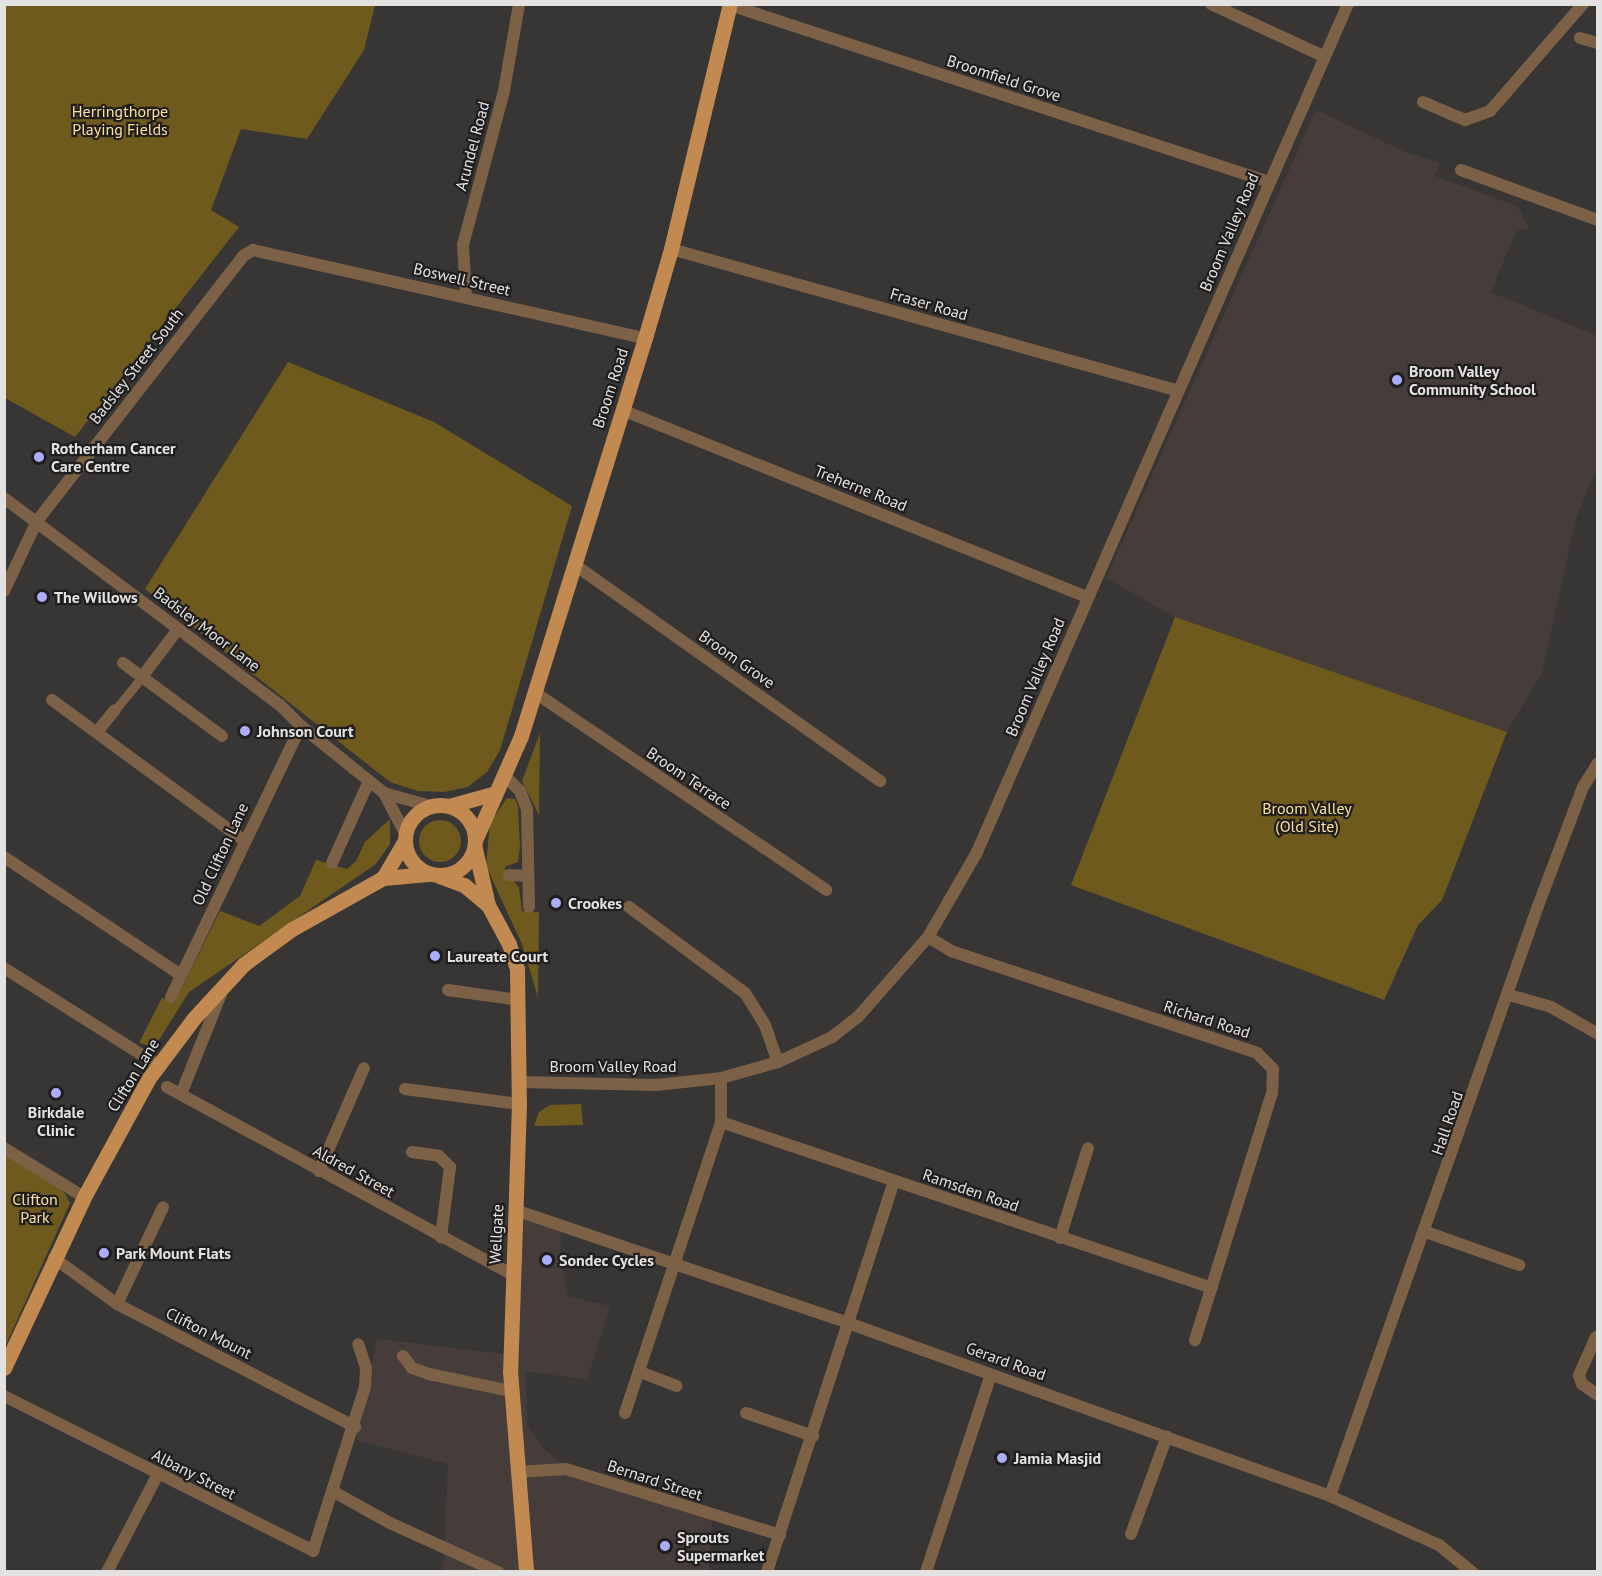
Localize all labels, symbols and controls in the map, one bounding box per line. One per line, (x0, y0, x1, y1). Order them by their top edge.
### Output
street label: Broomfield Grove (945, 51, 1063, 105)
street label: Arundel Road (451, 99, 493, 193)
park label: Herringthorpe Playing Fields (72, 101, 168, 139)
street label: Broom Valley Road (1195, 169, 1263, 295)
street label: Boswell Street (412, 259, 512, 299)
street label: Fraser Road (888, 284, 970, 324)
street label: Badsley Street South (85, 304, 187, 428)
street label: Broom Road (588, 346, 632, 430)
place label: Broom Valley Community School (1409, 361, 1536, 399)
marker: Broom Valley Community School (1390, 373, 1404, 387)
place label: Rotherham Cancer Care Centre (51, 438, 176, 476)
marker: Rotherham Cancer Care Centre (32, 450, 46, 464)
street label: Treherne Road (812, 461, 910, 515)
street label: Badsley Moor Lane (150, 582, 264, 676)
place label: The Willows (54, 587, 138, 607)
marker: The Willows (35, 590, 49, 604)
street label: Broom Valley Road (1001, 614, 1069, 740)
street label: Broom Grove (695, 626, 779, 692)
place label: Johnson Court (257, 721, 354, 741)
marker: Johnson Court (238, 724, 252, 738)
street label: Broom Terrace (643, 743, 735, 813)
park label: Broom Valley (Old Site) (1262, 798, 1352, 836)
street label: Old Clifton Lane (188, 800, 252, 908)
place label: Crookes (568, 893, 622, 913)
marker: Crookes (549, 896, 563, 910)
place label: Laureate Court (447, 946, 548, 966)
marker: Laureate Court (428, 949, 442, 963)
street label: Richard Road (1161, 996, 1253, 1042)
street label: Clifton Lane (103, 1035, 163, 1115)
street label: Broom Valley Road (549, 1056, 677, 1076)
marker: Birkdale Clinic (49, 1086, 63, 1100)
street label: Hall Road (1427, 1089, 1467, 1157)
place label: Birkdale Clinic (28, 1102, 84, 1140)
street label: Aldred Street (310, 1141, 398, 1201)
street label: Ramsden Road (920, 1165, 1022, 1215)
park label: Clifton Park (12, 1189, 58, 1227)
street label: Wellgate (485, 1204, 507, 1264)
place label: Park Mount Flats (116, 1243, 232, 1263)
marker: Park Mount Flats (97, 1246, 111, 1260)
place label: Sondec Cycles (559, 1250, 655, 1270)
marker: Sondec Cycles (540, 1253, 554, 1267)
street label: Clifton Mount (163, 1303, 255, 1363)
street label: Gerard Road (963, 1338, 1049, 1384)
street label: Albany Street (149, 1445, 239, 1503)
place label: Jamia Masjid (1014, 1448, 1101, 1468)
marker: Jamia Masjid (995, 1451, 1009, 1465)
street label: Bernard Street (605, 1456, 705, 1504)
place label: Sprouts Supermarket (677, 1527, 764, 1565)
marker: Sprouts Supermarket (658, 1539, 672, 1553)

